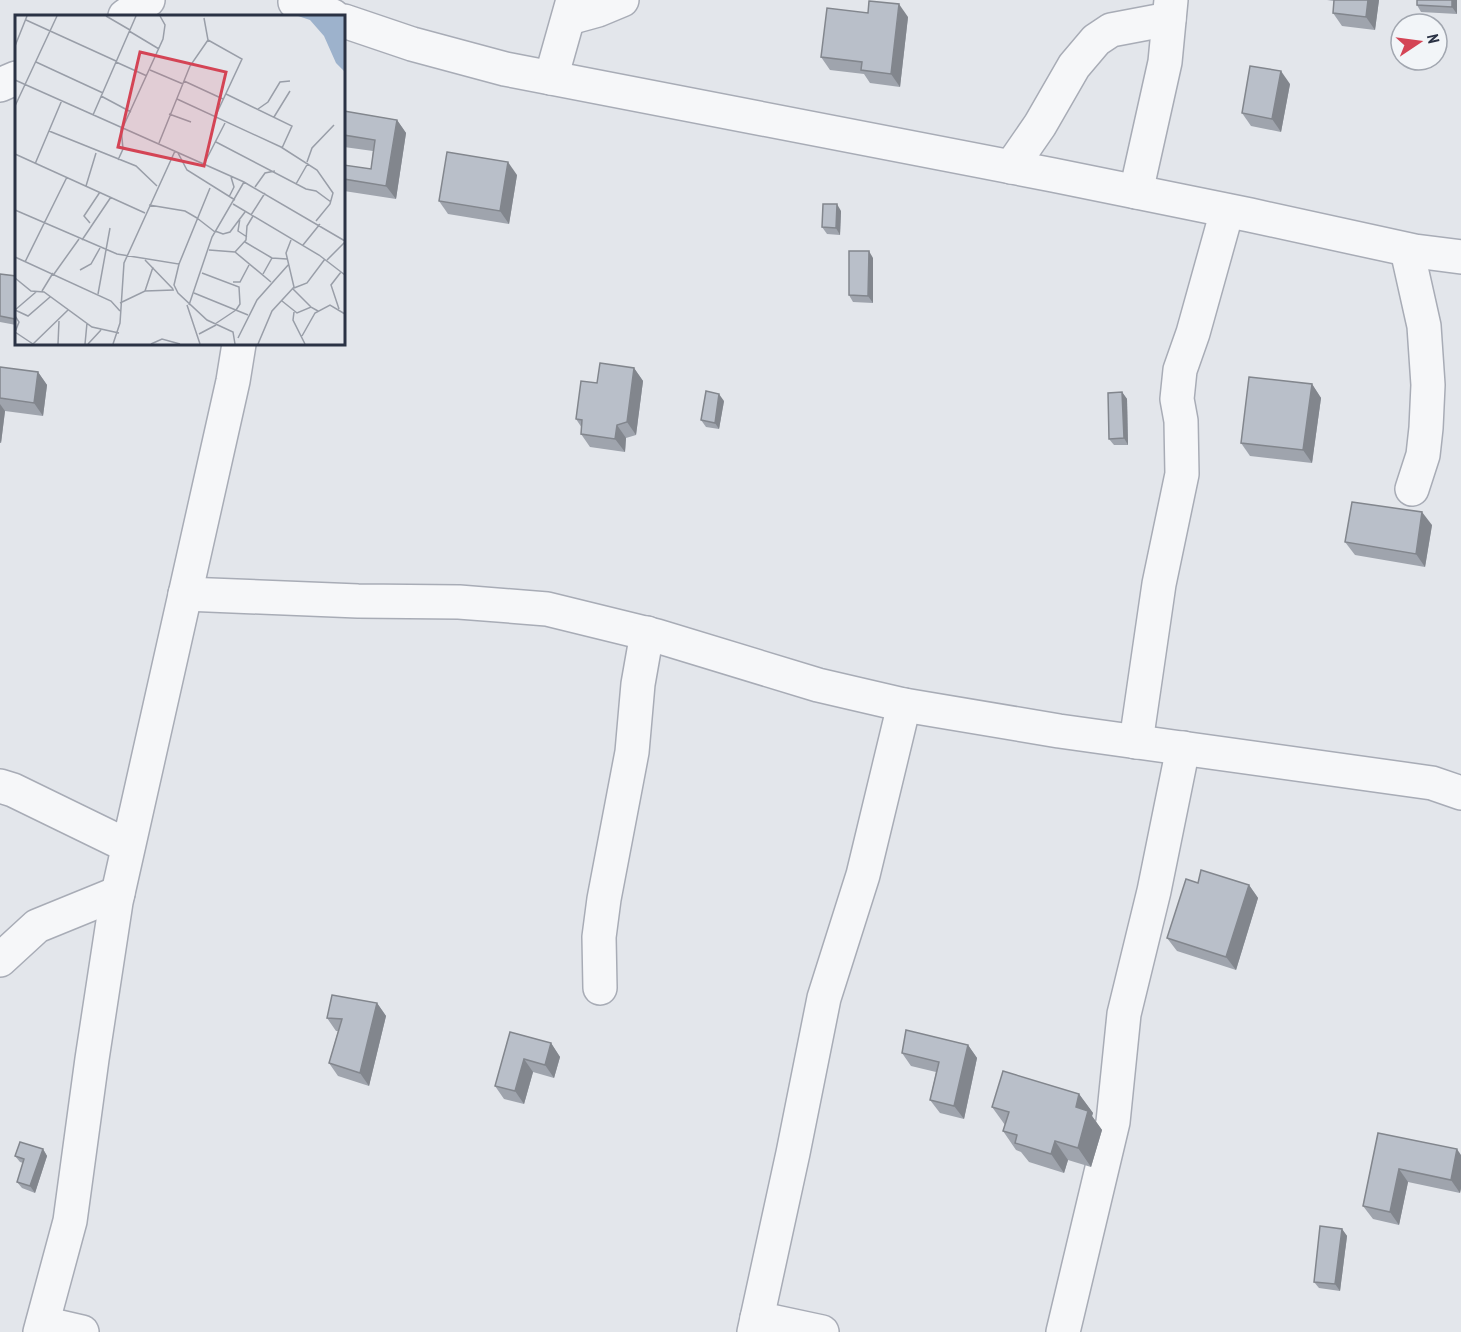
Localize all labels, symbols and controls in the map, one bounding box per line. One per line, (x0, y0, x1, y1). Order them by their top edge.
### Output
north arrow (1389, 12, 1449, 72)
inset map (15, 15, 345, 345)
text: N (1423, 32, 1444, 45)

